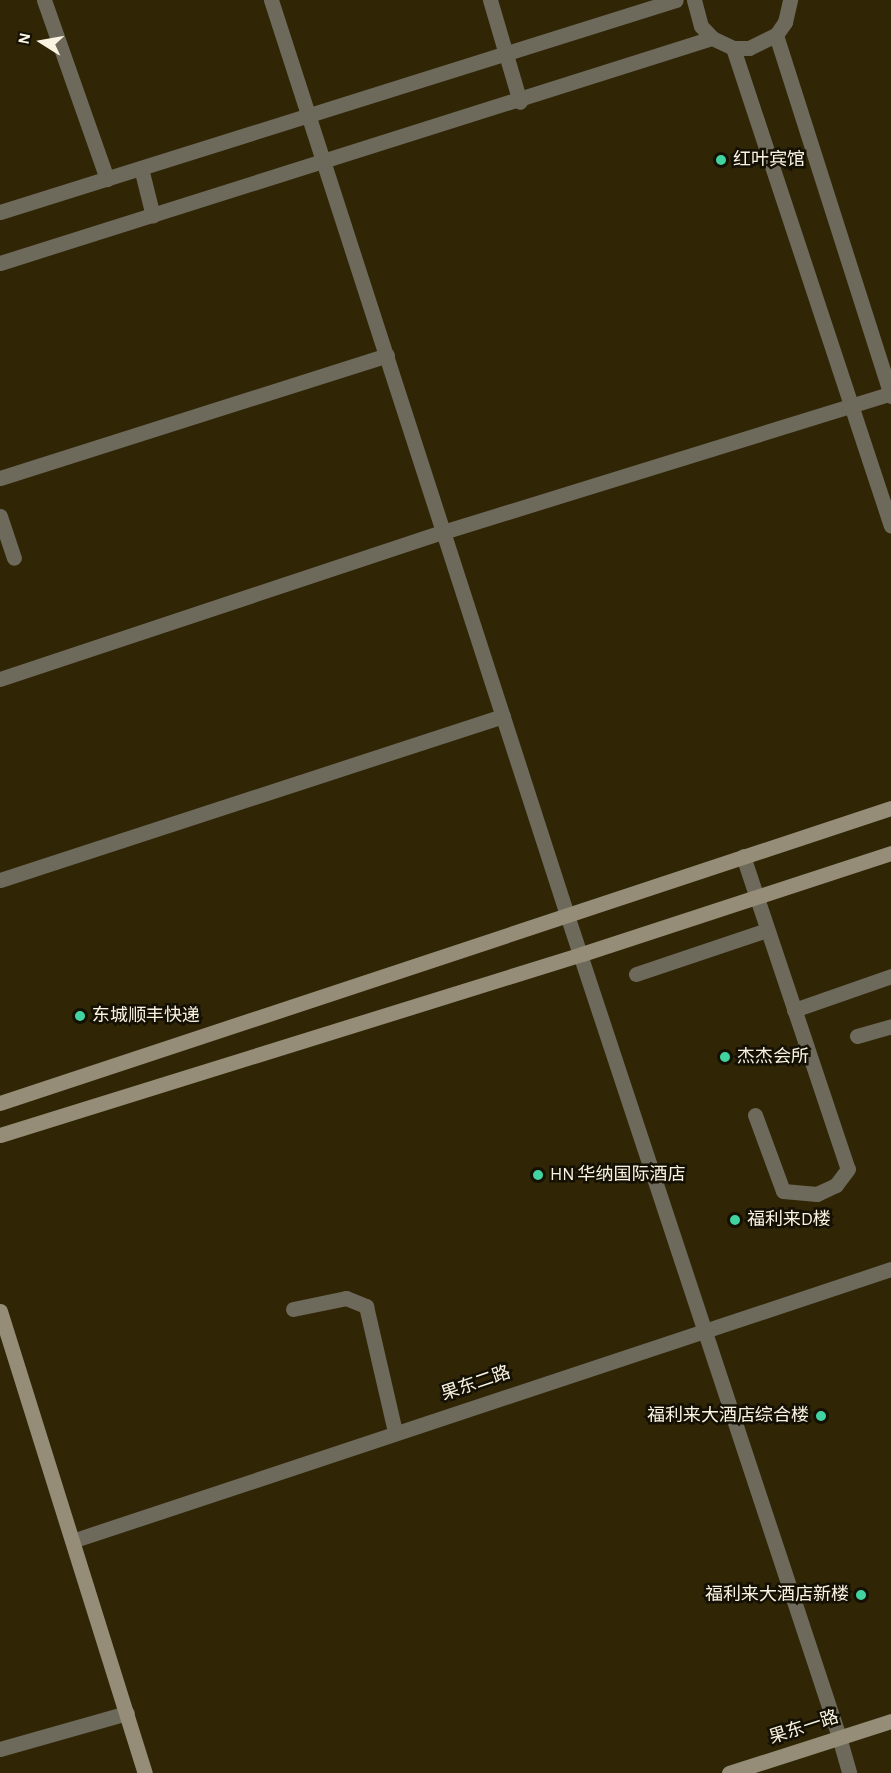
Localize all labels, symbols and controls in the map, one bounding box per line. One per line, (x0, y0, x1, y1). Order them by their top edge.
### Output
north arrow (12, 12, 72, 72)
text: N (15, 32, 33, 46)
place label: 红叶宾馆 (733, 149, 805, 171)
marker: 红叶宾馆 (714, 153, 728, 167)
place label: 东城顺丰快递 (92, 1005, 200, 1027)
marker: 东城顺丰快递 (73, 1009, 87, 1023)
place label: 杰杰会所 (737, 1046, 809, 1068)
marker: 杰杰会所 (718, 1050, 732, 1064)
place label: HN 华纳国际酒店 (550, 1164, 686, 1186)
marker: HN 华纳国际酒店 (531, 1168, 545, 1182)
place label: 福利来D楼 (747, 1209, 831, 1231)
marker: 福利来D楼 (728, 1213, 742, 1227)
street label: 果东二路 (438, 1362, 514, 1406)
place label: 福利来大酒店综合楼 (647, 1405, 809, 1427)
marker: 福利来大酒店综合楼 (814, 1409, 828, 1423)
place label: 福利来大酒店新楼 (705, 1584, 849, 1606)
marker: 福利来大酒店新楼 (854, 1588, 868, 1602)
street label: 果东一路 (766, 1707, 842, 1749)

